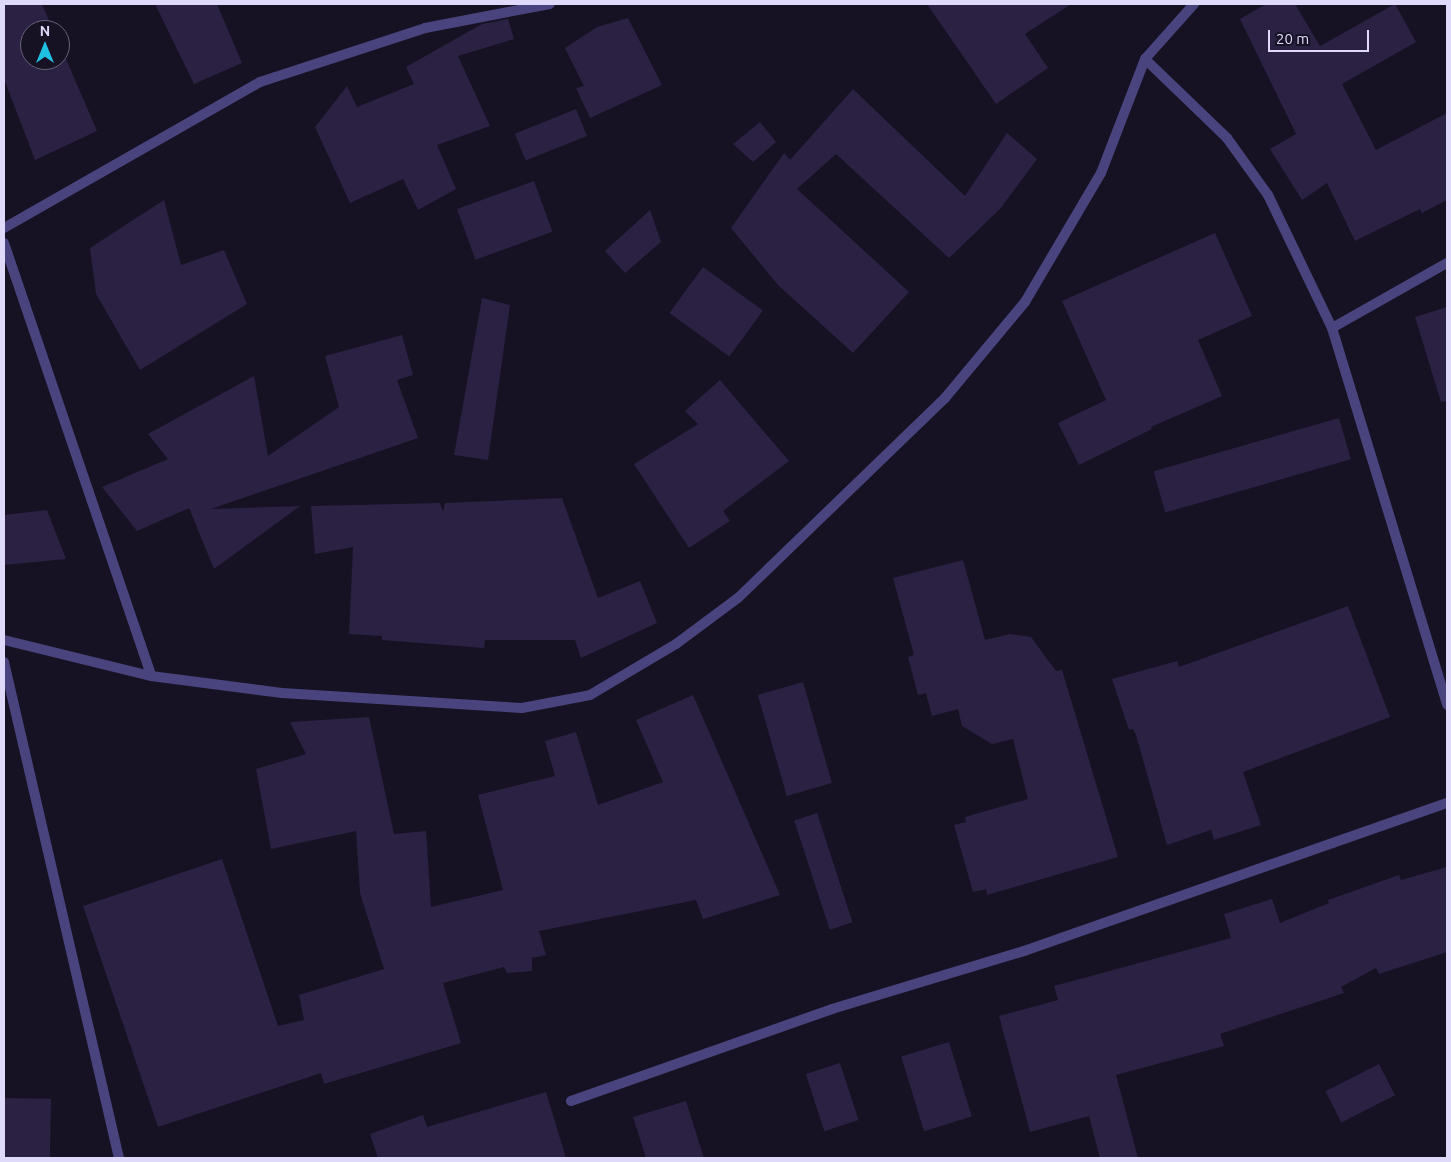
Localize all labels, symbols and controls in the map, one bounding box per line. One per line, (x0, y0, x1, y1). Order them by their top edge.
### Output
north arrow (20, 20, 70, 70)
scale bar (1271, 20, 1372, 52)
text: N (40, 23, 50, 39)
text: 20 m (1276, 30, 1309, 47)

